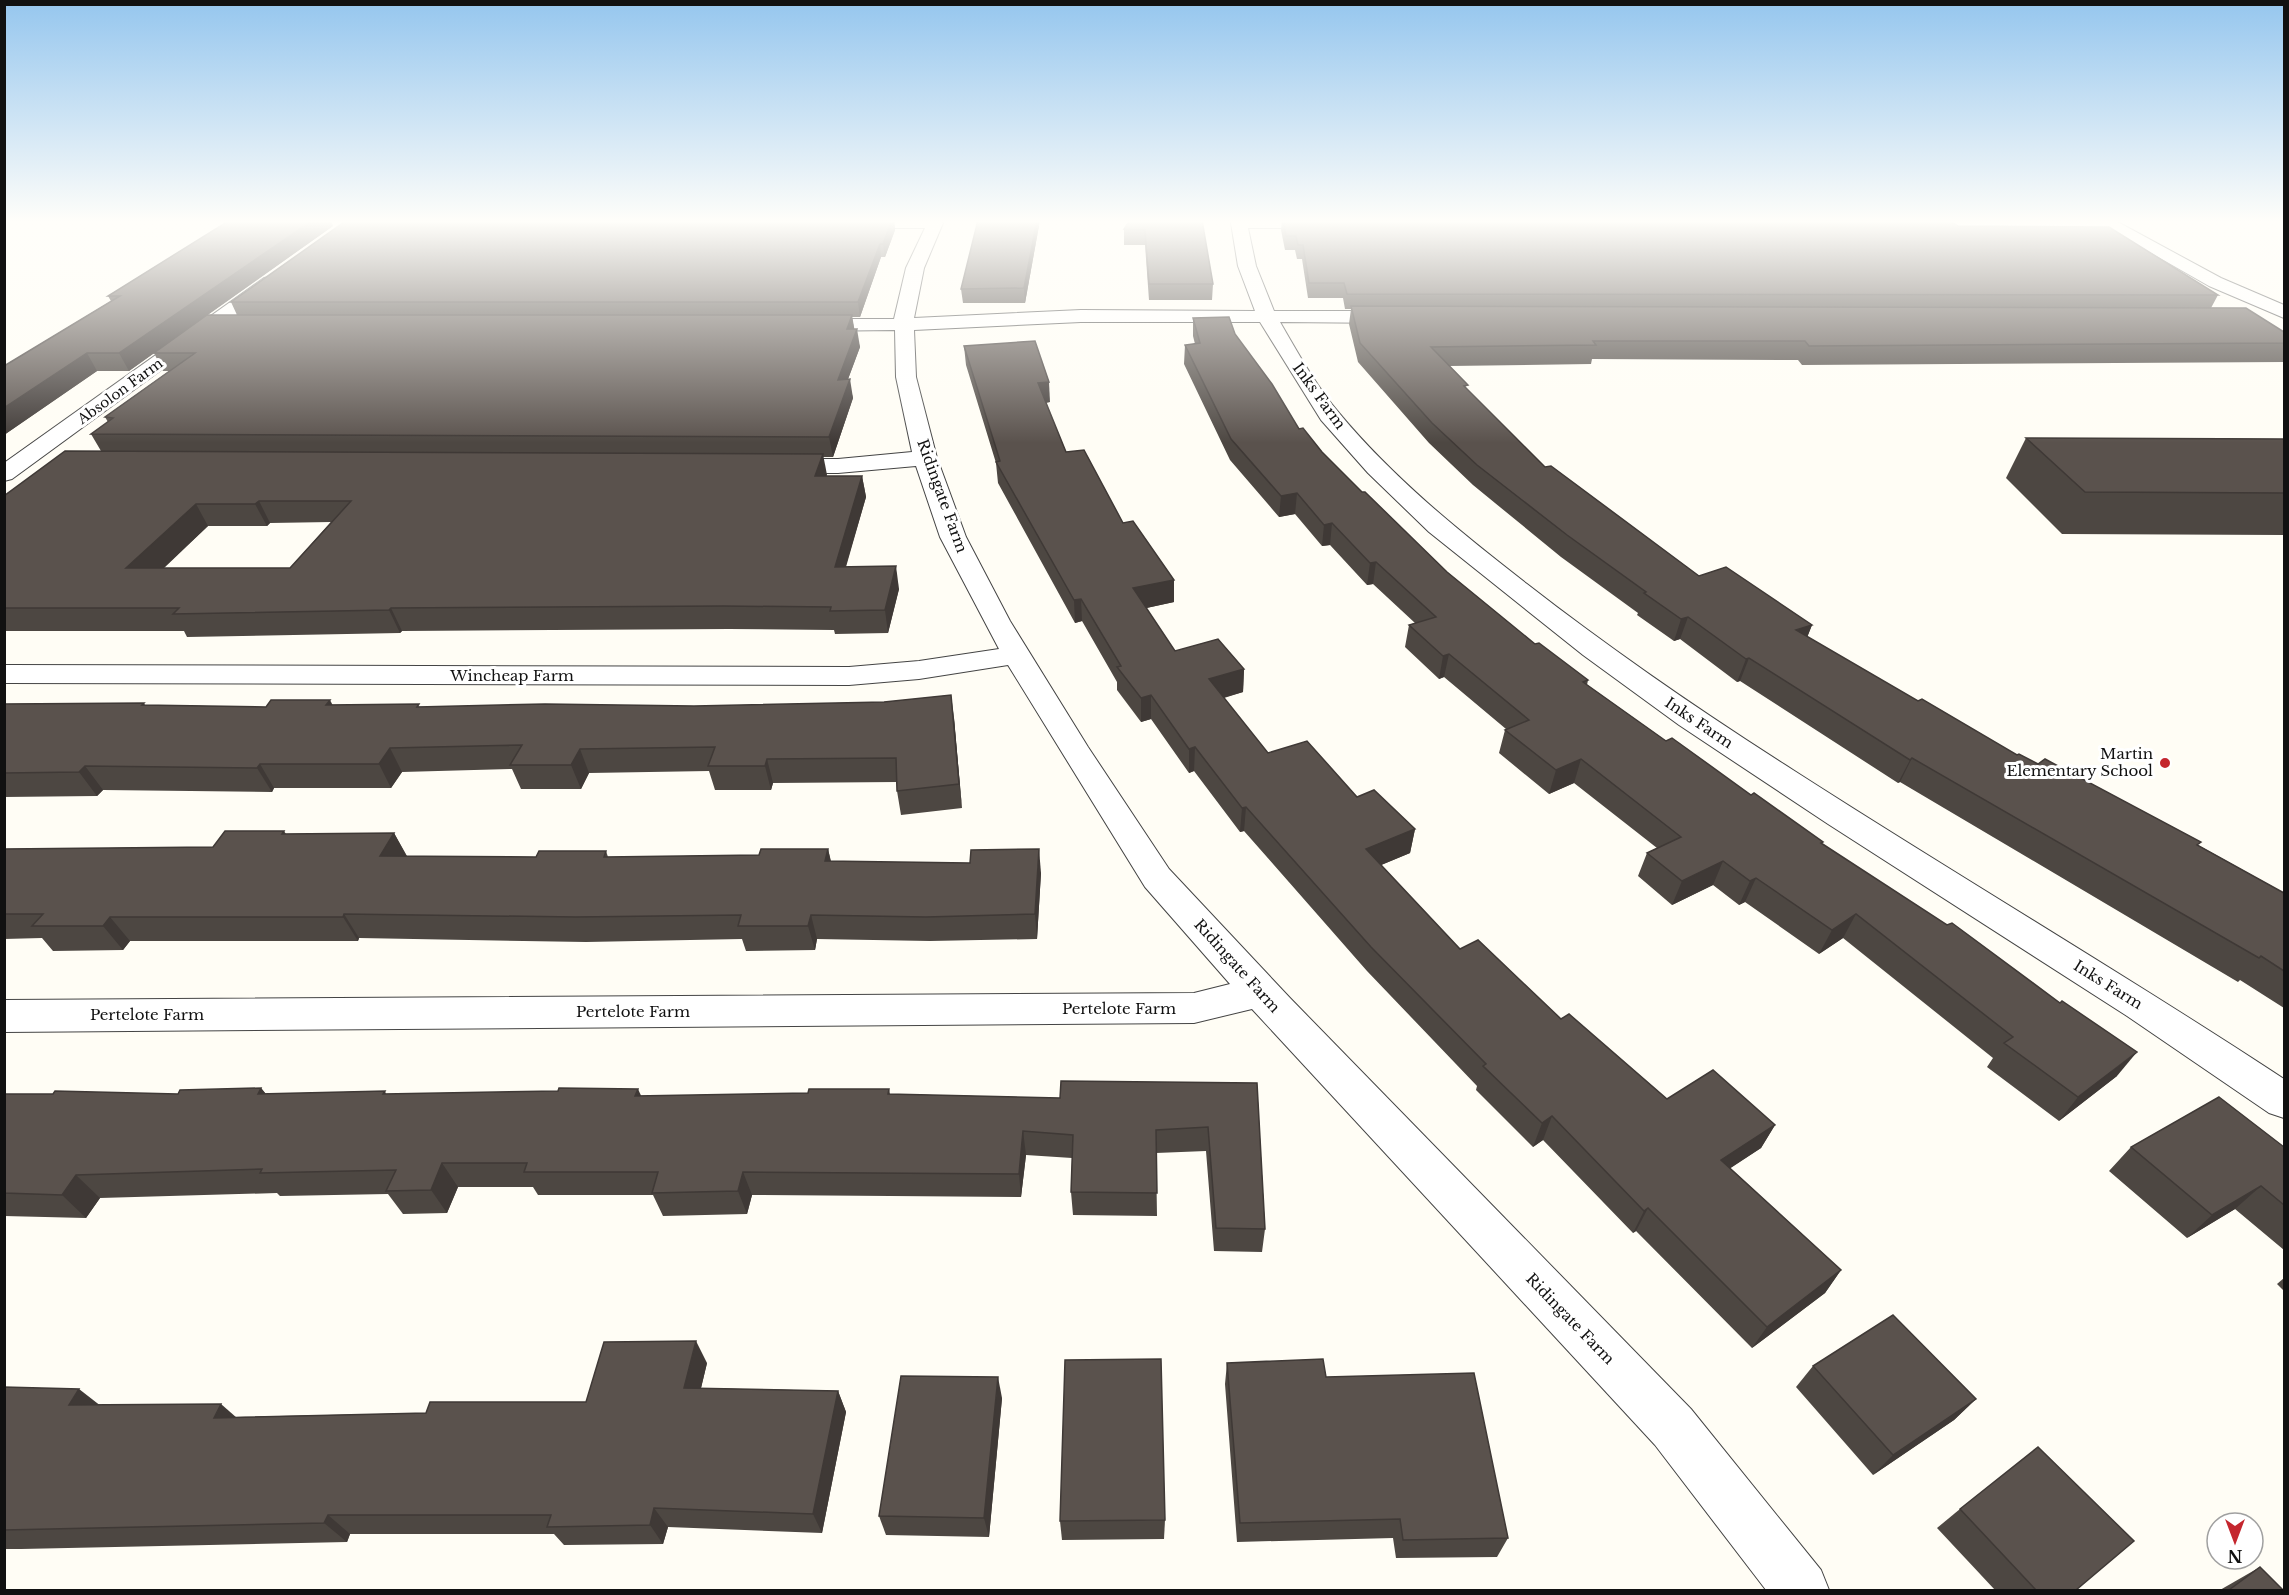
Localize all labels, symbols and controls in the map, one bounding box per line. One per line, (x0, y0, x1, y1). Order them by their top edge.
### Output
street label: Absolon Farm (73, 354, 166, 429)
street label: Inks Farm (1289, 359, 1350, 433)
street label: Ridingate Farm (913, 436, 972, 555)
street label: Wincheap Farm (449, 666, 574, 685)
street label: Inks Farm (1662, 693, 1737, 752)
place label: Martin Elementary School (2007, 744, 2153, 780)
marker: Martin Elementary School (2158, 756, 2172, 770)
street label: Ridingate Farm (1190, 915, 1284, 1016)
street label: Inks Farm (2070, 956, 2146, 1013)
street label: Pertelote Farm (1062, 999, 1176, 1018)
street label: Pertelote Farm (576, 1002, 690, 1021)
street label: Pertelote Farm (90, 1005, 204, 1024)
street label: Ridingate Farm (1522, 1269, 1619, 1368)
north arrow (2205, 1511, 2265, 1571)
text: N (2227, 1546, 2243, 1566)

